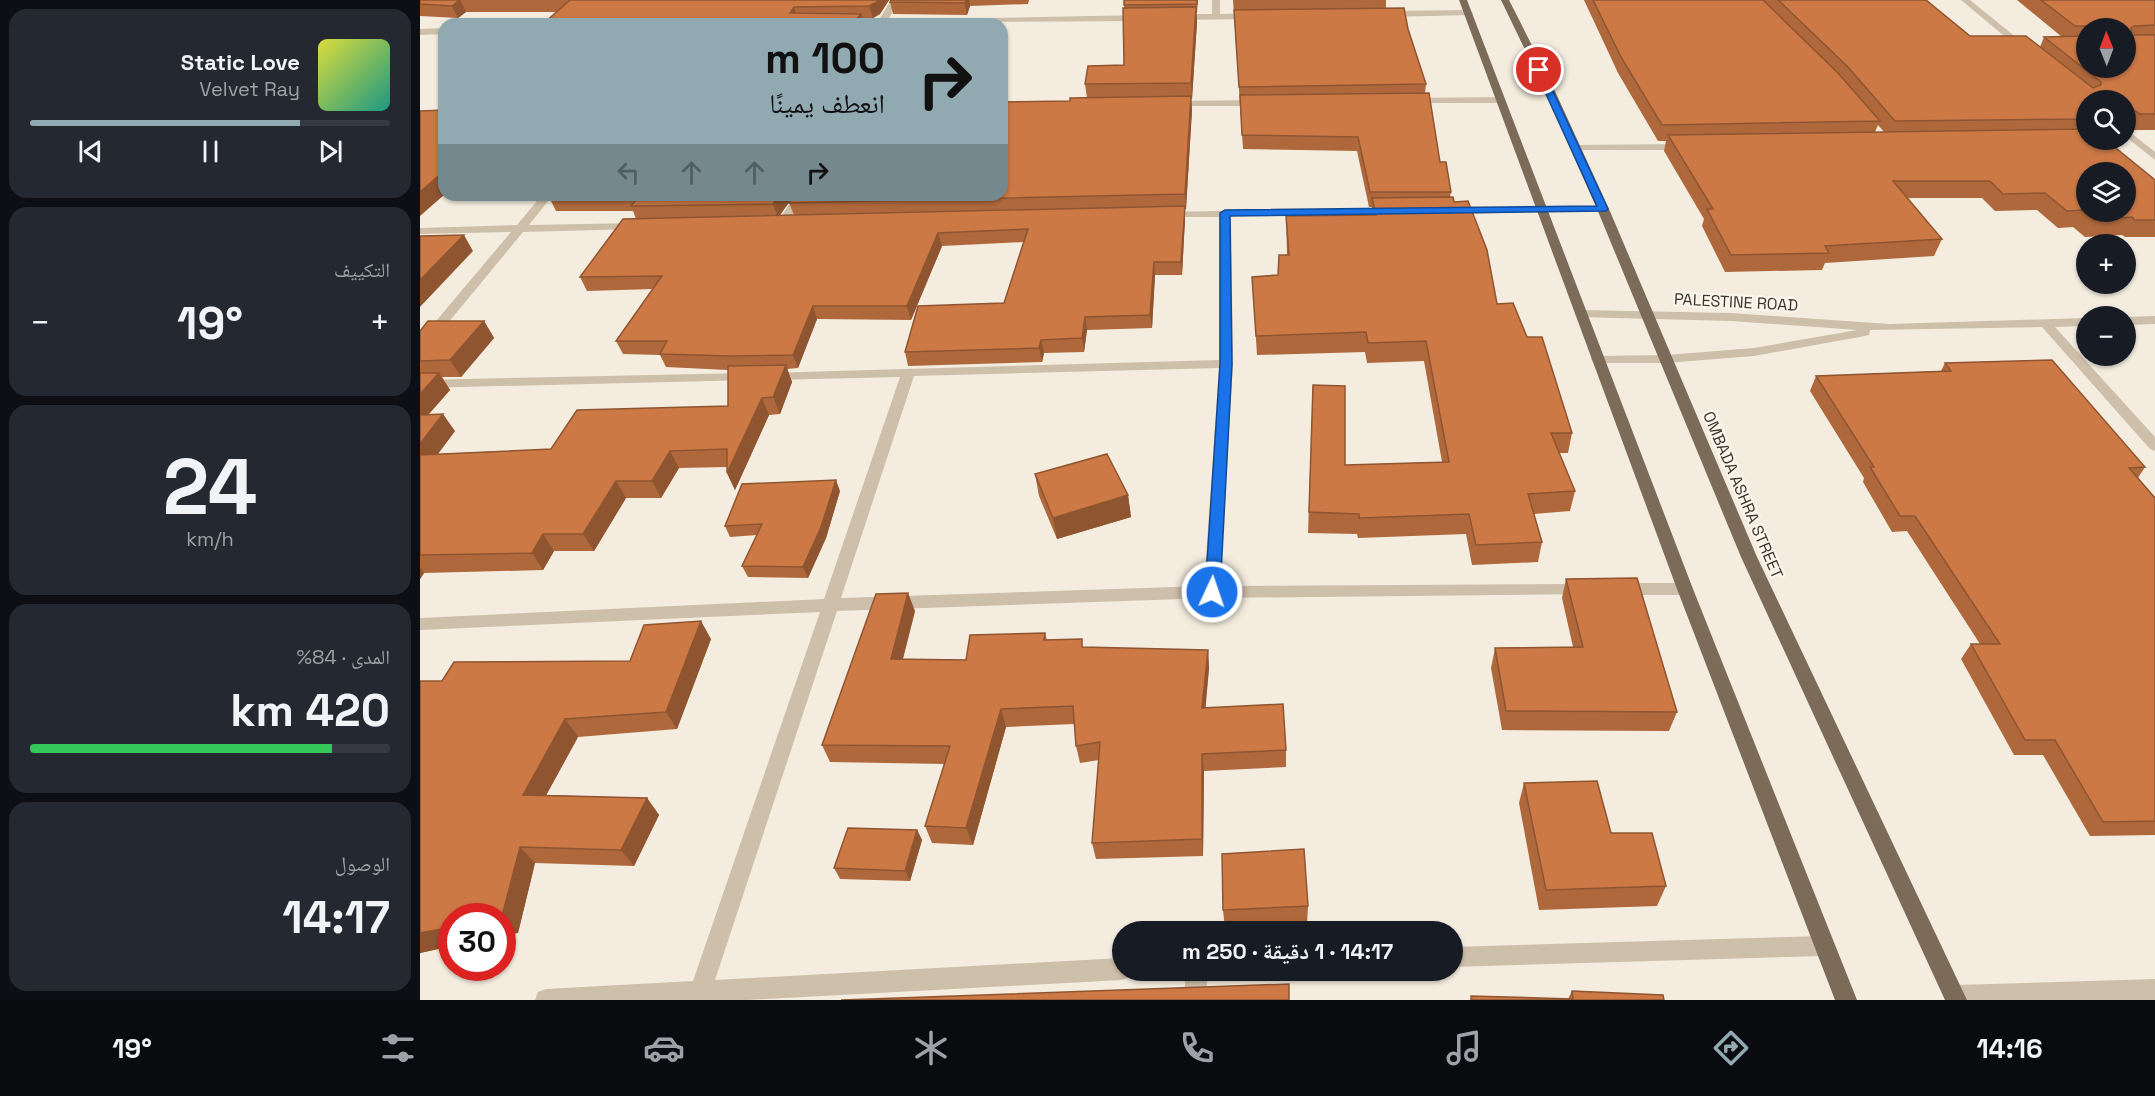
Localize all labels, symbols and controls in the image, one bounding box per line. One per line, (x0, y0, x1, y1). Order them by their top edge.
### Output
north arrow (2076, 18, 2136, 78)
map controls (2076, 18, 2136, 366)
text: 100 m (765, 32, 885, 85)
icon: right (906, 42, 984, 120)
pin (1513, 44, 1564, 95)
text: Static Love (181, 48, 300, 76)
icon: arrive (1522, 53, 1555, 86)
text: Velvet Ray (199, 76, 300, 102)
text: انعطف يمينًا (769, 86, 885, 121)
button: search (2076, 90, 2136, 150)
icon: previous (74, 135, 107, 168)
icon: pause (194, 135, 227, 168)
icon: next (314, 135, 347, 168)
icon: left (612, 156, 645, 189)
icon: ahead (675, 156, 708, 189)
icon: ahead (738, 156, 771, 189)
icon: right (801, 156, 834, 189)
button: layers (2076, 162, 2136, 222)
button: + (2076, 234, 2136, 294)
text: التكييف (334, 257, 390, 283)
street label: PALESTINE ROAD (1673, 288, 1799, 316)
text: 19° (177, 295, 243, 352)
text: − (30, 302, 50, 344)
text: + (370, 302, 390, 344)
button: − (2076, 306, 2136, 366)
street label: OMBADA ASHRA STREET (1698, 408, 1788, 582)
text: 24 (163, 437, 257, 537)
text: km/h (186, 526, 234, 552)
position arrow (1180, 560, 1244, 624)
text: المدى · 84% (296, 644, 390, 670)
text: 420 km (230, 682, 390, 739)
text: الوصول (335, 851, 390, 877)
text: 14:17 (282, 889, 390, 946)
speed limit sign: 30 (438, 903, 516, 981)
text: 14:17 · 1 دقيقة · 250 m (1182, 937, 1393, 965)
icon: filters (377, 1027, 419, 1069)
icon: car (643, 1027, 685, 1069)
icon: climate (910, 1027, 952, 1069)
icon: phone (1176, 1027, 1218, 1069)
icon: music (1443, 1027, 1485, 1069)
icon: directions (1710, 1027, 1752, 1069)
text: 19° (112, 1031, 152, 1066)
text: 14:16 (1976, 1031, 2043, 1066)

